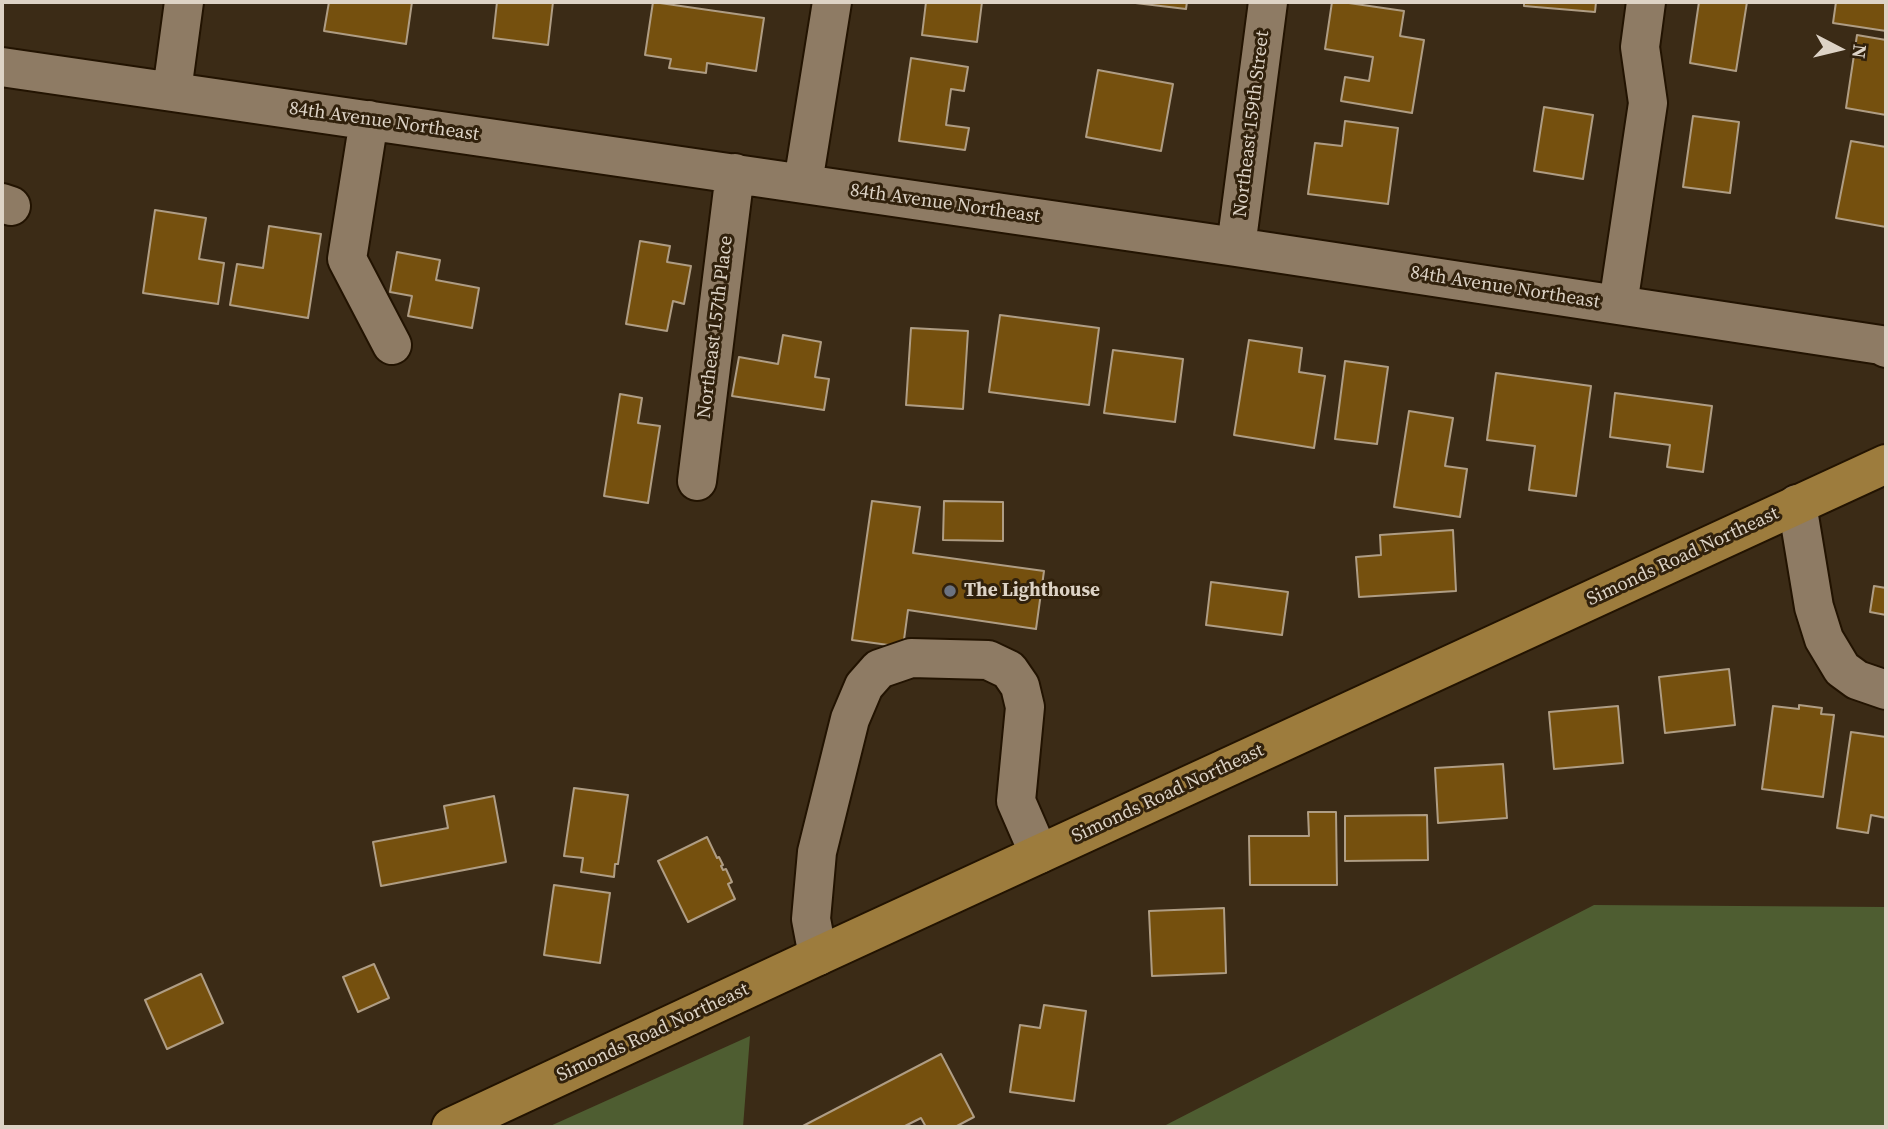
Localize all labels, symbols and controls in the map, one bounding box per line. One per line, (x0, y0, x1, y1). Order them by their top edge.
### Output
north arrow (1804, 14, 1874, 84)
street label: Northeast 159th Street (1229, 29, 1275, 219)
text: N (1846, 43, 1874, 60)
street label: 84th Avenue Northeast (288, 97, 480, 147)
street label: 84th Avenue Northeast (849, 179, 1041, 229)
street label: Northeast 157th Place (693, 234, 739, 420)
street label: 84th Avenue Northeast (1409, 262, 1601, 314)
street label: Simonds Road Northeast (1583, 502, 1783, 612)
place label: The Lighthouse (964, 580, 1100, 602)
marker: The Lighthouse (942, 583, 958, 599)
street label: Simonds Road Northeast (1068, 739, 1268, 849)
street label: Simonds Road Northeast (553, 978, 753, 1088)

